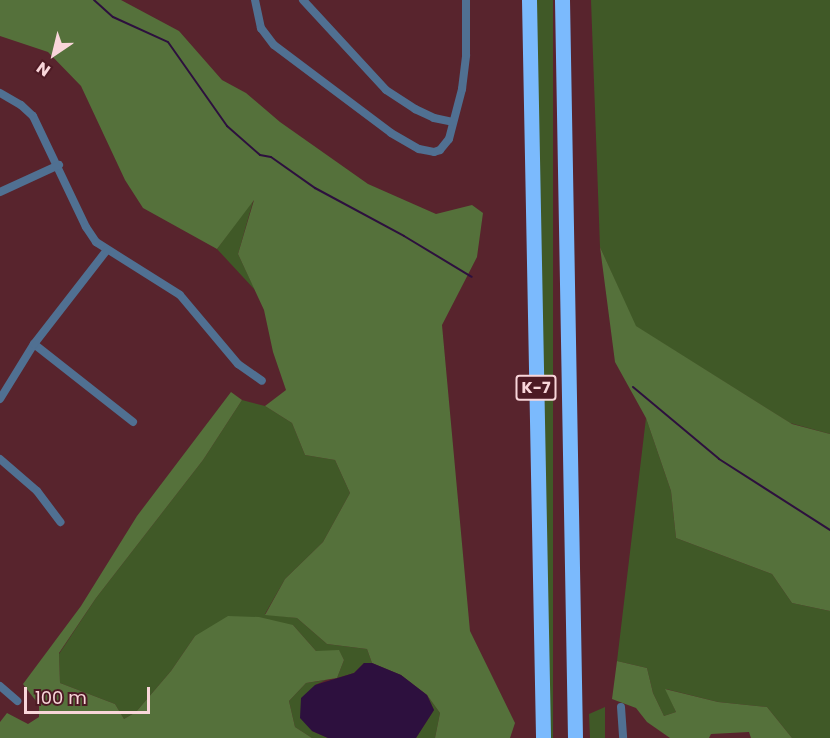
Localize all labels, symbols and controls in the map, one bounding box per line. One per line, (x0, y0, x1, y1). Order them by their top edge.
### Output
north arrow (24, 24, 84, 84)
text: N (32, 56, 55, 82)
road number: K-7 (515, 375, 557, 401)
scale bar (27, 675, 153, 713)
text: 100 m (35, 685, 87, 710)

